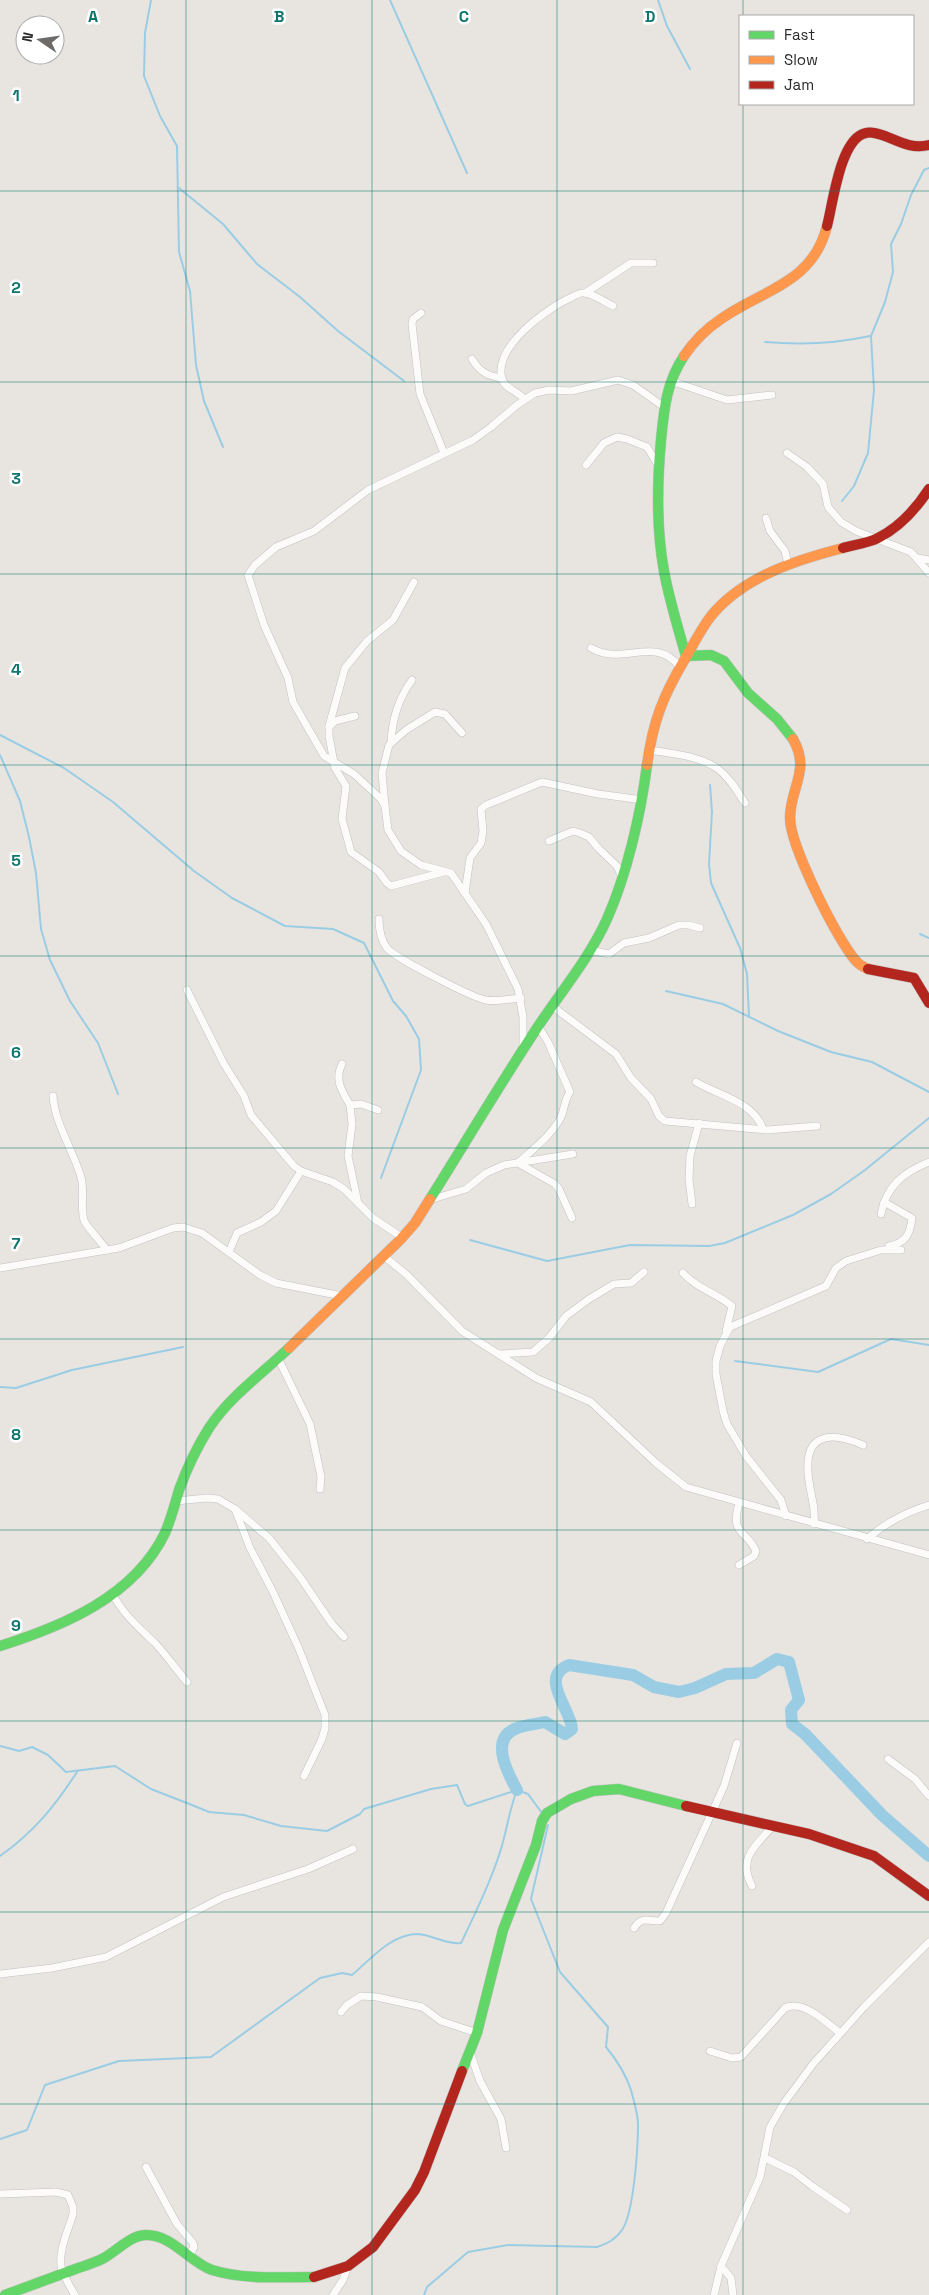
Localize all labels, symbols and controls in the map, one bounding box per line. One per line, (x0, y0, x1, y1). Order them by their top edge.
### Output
text: A (88, 6, 98, 27)
text: B (274, 6, 284, 27)
text: C (459, 6, 469, 27)
text: D (645, 6, 655, 27)
north arrow (15, 15, 65, 65)
legend (739, 15, 914, 105)
text: Fast (784, 25, 815, 44)
text: N (18, 30, 37, 44)
text: Slow (784, 50, 818, 69)
text: Jam (784, 75, 814, 94)
text: 1 (12, 85, 20, 106)
text: 2 (11, 277, 21, 298)
text: 3 (11, 468, 21, 489)
text: 4 (11, 659, 21, 680)
text: 5 (11, 850, 21, 871)
text: 6 (11, 1042, 21, 1063)
text: 7 (12, 1233, 21, 1254)
text: 8 (11, 1424, 21, 1445)
text: 9 (11, 1615, 21, 1636)

